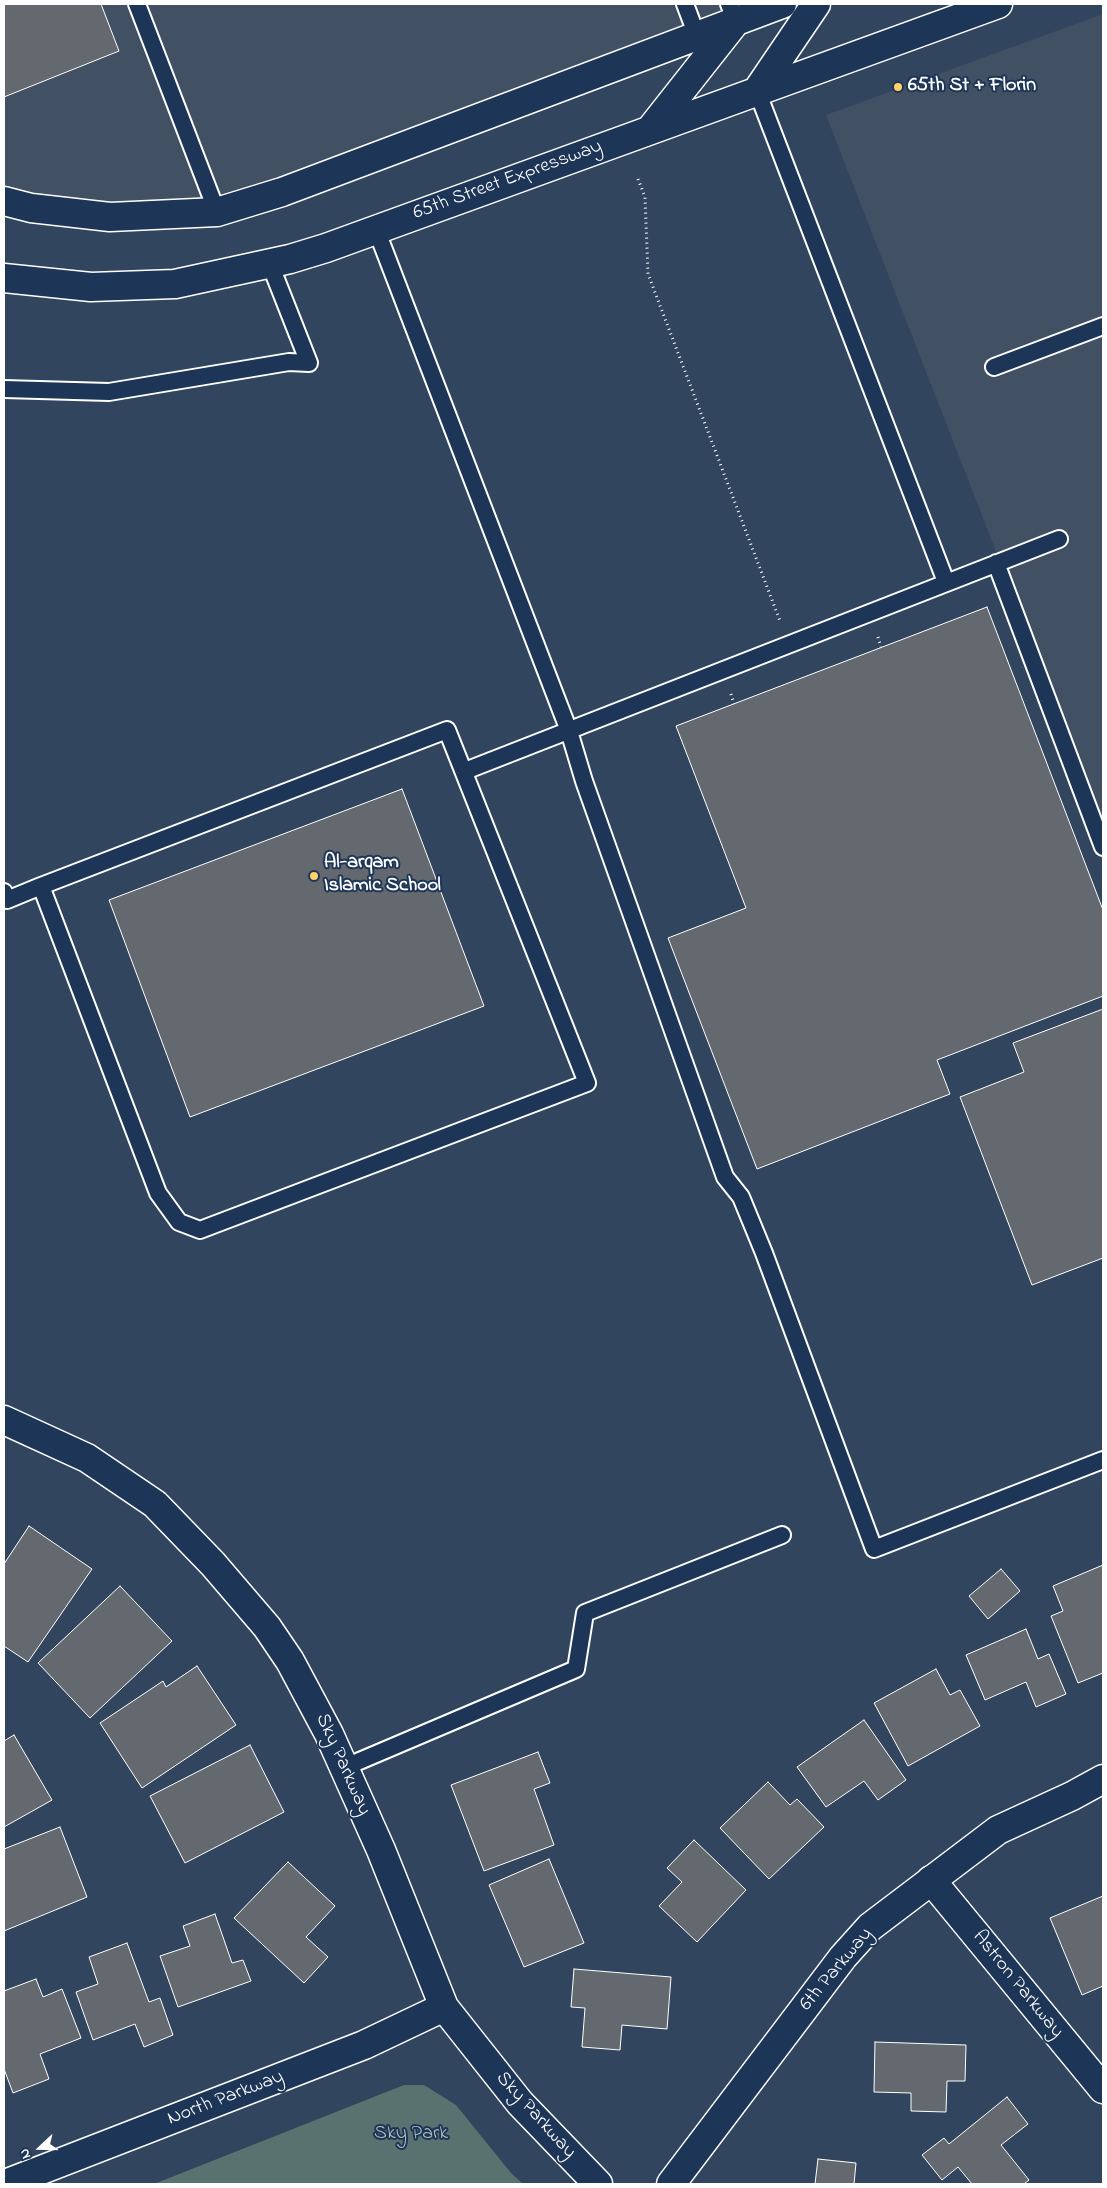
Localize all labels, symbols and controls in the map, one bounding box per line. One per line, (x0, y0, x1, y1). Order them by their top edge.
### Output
place label: 65th St + Florin (908, 75, 1036, 99)
marker: 65th St + Florin (892, 81, 904, 93)
street label: 65th Street Expressway (410, 136, 606, 226)
place label: Al-arqam Islamic School (324, 852, 441, 899)
marker: Al-arqam Islamic School (308, 870, 320, 882)
street label: Sky Parkway (309, 1710, 375, 1820)
street label: 6th Parkway (795, 1924, 879, 2016)
street label: Astron Parkway (966, 1926, 1068, 2044)
street label: North Parkway (165, 2066, 287, 2132)
street label: Sky Parkway (490, 2068, 580, 2164)
north arrow (15, 2123, 65, 2173)
park label: Sky Park (374, 2123, 448, 2147)
text: N (14, 2145, 37, 2162)

